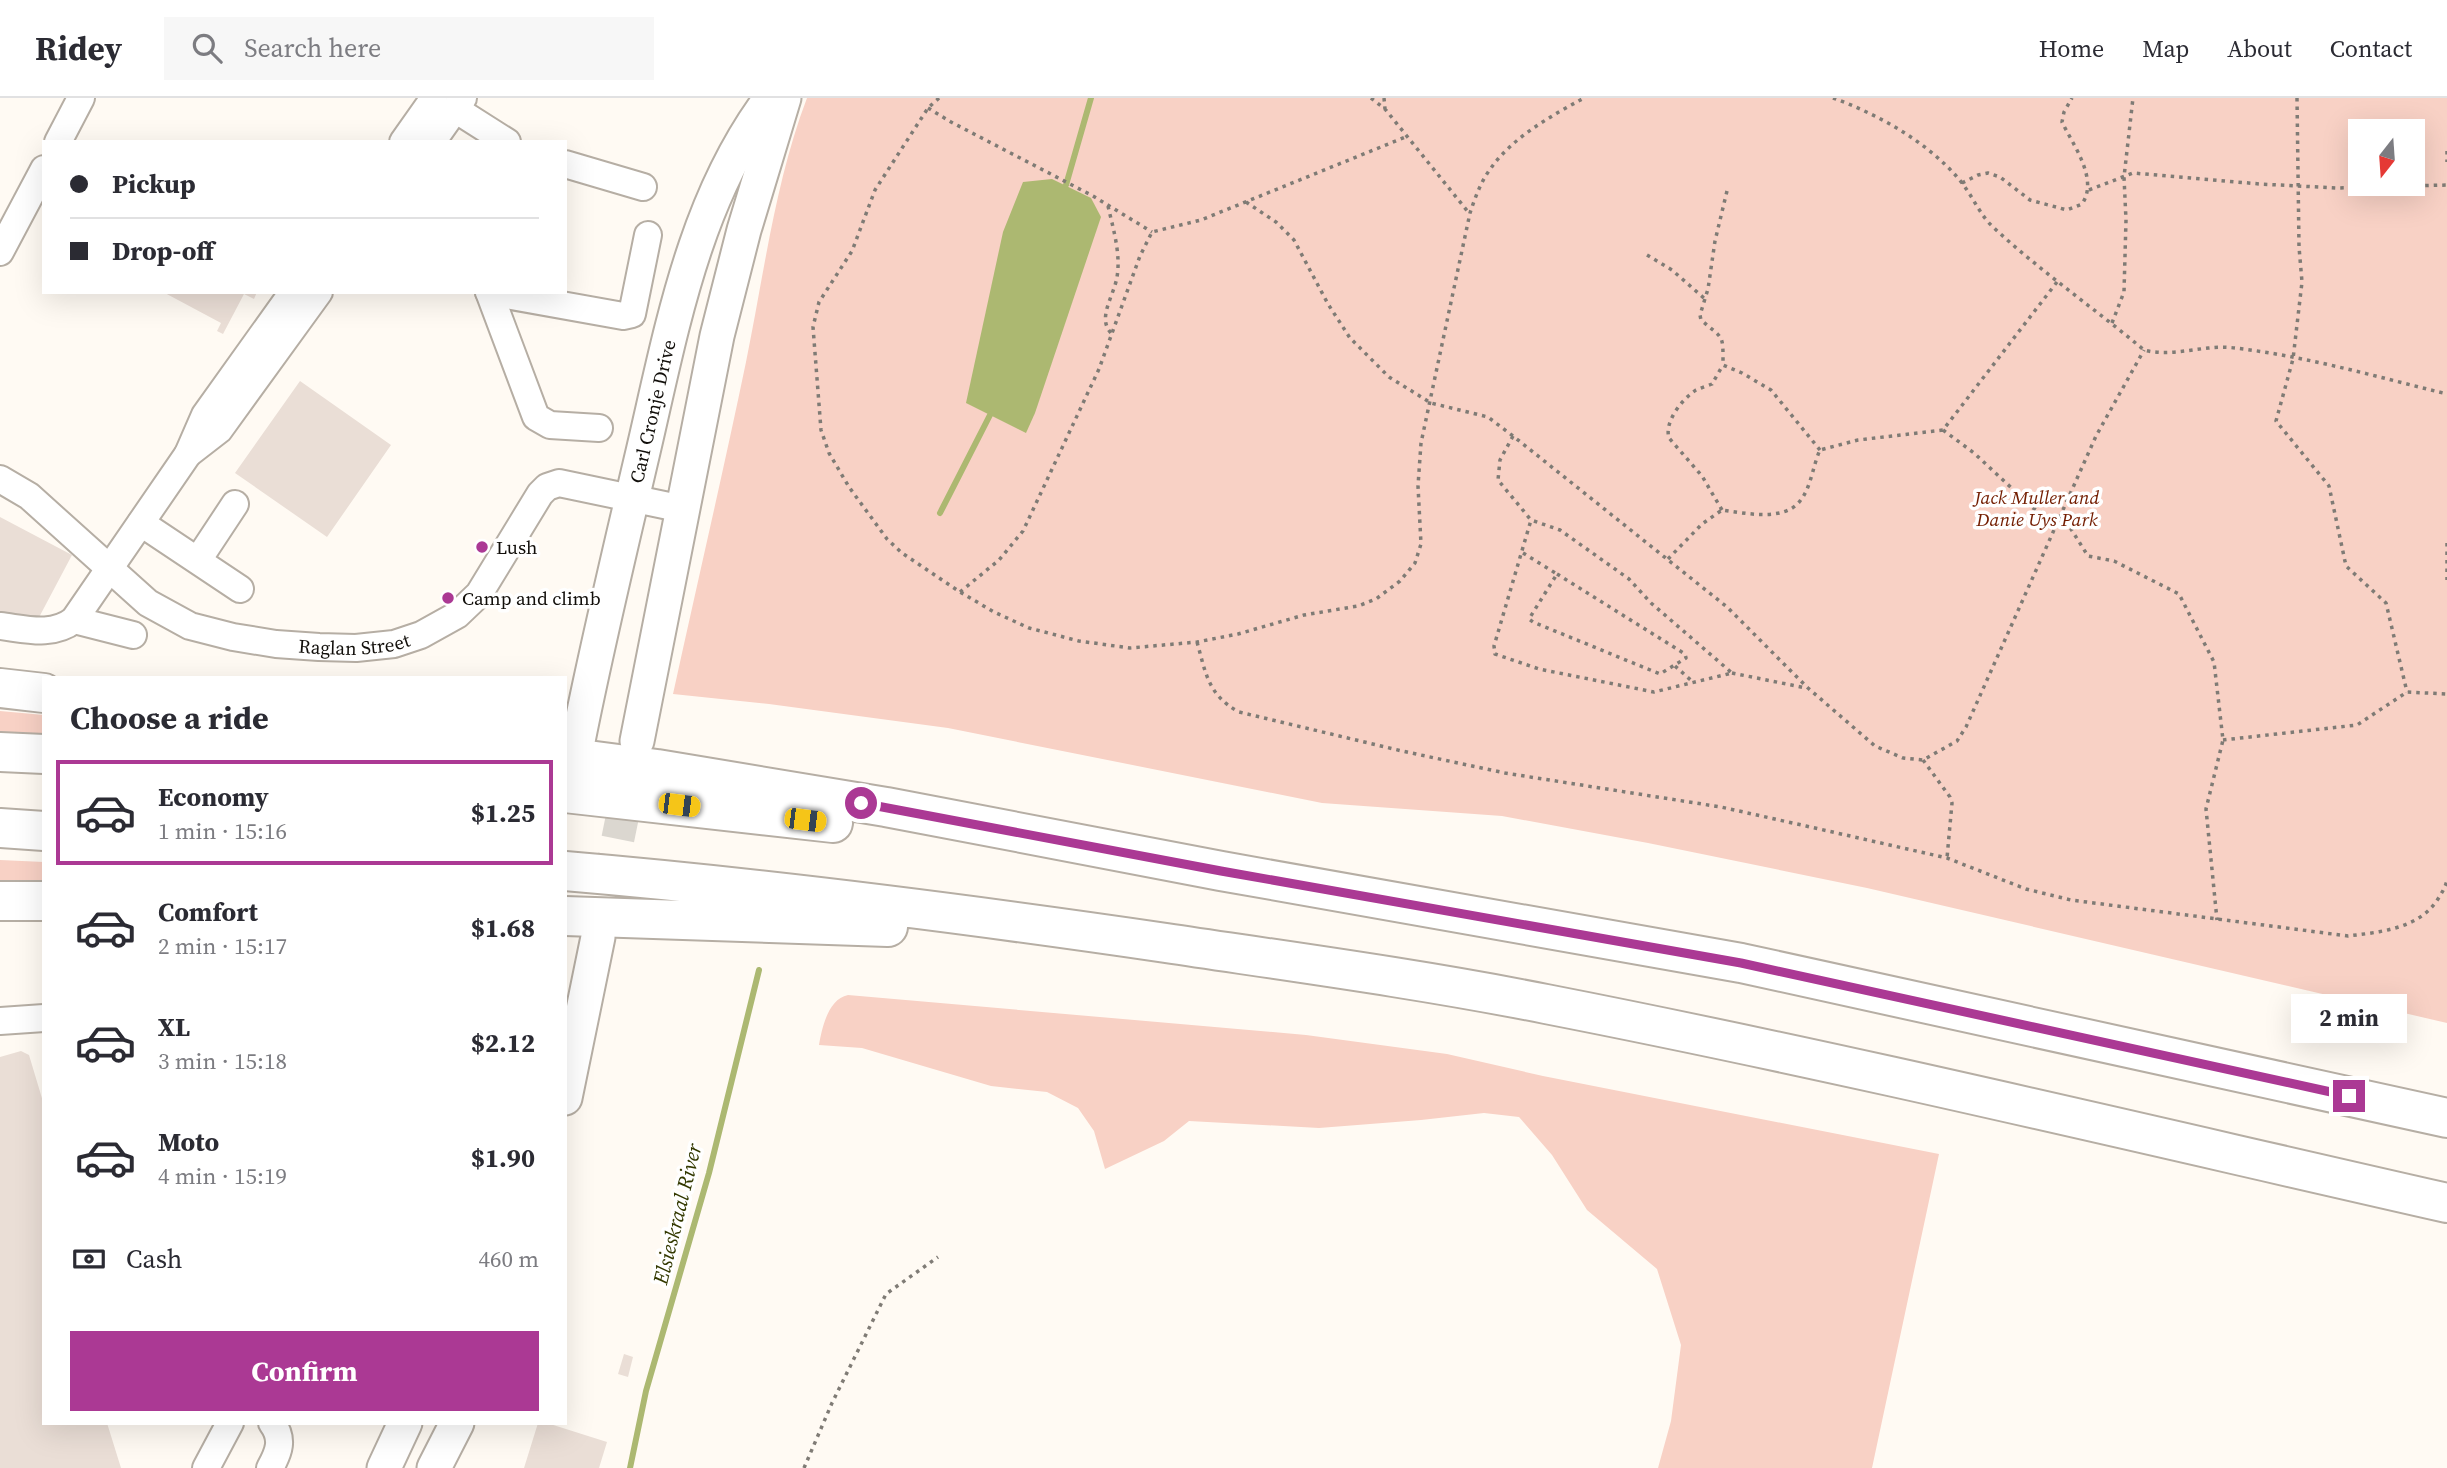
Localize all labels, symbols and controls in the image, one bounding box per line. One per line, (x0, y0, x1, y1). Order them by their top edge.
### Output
search box (164, 17, 654, 80)
text: Ridey (35, 26, 122, 71)
icon: search (188, 29, 226, 67)
text: Search here (244, 30, 381, 66)
text: Home (2039, 32, 2104, 65)
text: Map (2142, 32, 2189, 65)
text: About (2227, 32, 2292, 65)
text: Contact (2330, 32, 2412, 65)
north arrow (2348, 119, 2426, 196)
map controls (2348, 119, 2425, 196)
text: Pickup (112, 166, 196, 202)
text: Drop-off (112, 233, 214, 269)
street label: Carl Cronje Drive (623, 337, 682, 486)
park label: Jack Muller and Danie Uys Park (1971, 484, 2100, 532)
place label: Lush (496, 534, 537, 560)
marker: Lush (474, 539, 490, 555)
place label: Camp and climb (462, 585, 601, 611)
marker: Camp and climb (440, 590, 456, 606)
street label: Raglan Street (298, 626, 414, 661)
text: Choose a ride (70, 696, 269, 740)
text: Economy (158, 779, 269, 815)
icon: car (74, 781, 137, 844)
route start (845, 787, 877, 819)
car (657, 792, 702, 818)
text: $1.25 (471, 795, 535, 831)
car (783, 807, 828, 833)
text: 1 min · 15:16 (158, 815, 287, 847)
text: Comfort (158, 894, 258, 930)
icon: car (74, 896, 137, 959)
text: $1.68 (471, 910, 535, 946)
text: 2 min · 15:17 (158, 930, 287, 962)
callout: 2 min (2291, 995, 2407, 1044)
text: 2 min (2319, 1002, 2379, 1034)
text: XL (158, 1009, 190, 1045)
icon: car (74, 1011, 137, 1074)
text: $2.12 (471, 1025, 535, 1061)
text: 3 min · 15:18 (158, 1045, 287, 1077)
route end (2333, 1080, 2365, 1112)
text: Moto (158, 1124, 219, 1160)
icon: car (74, 1126, 137, 1189)
text: $1.90 (471, 1140, 535, 1176)
water label: Elsieskraal River (645, 1140, 709, 1288)
text: 4 min · 15:19 (158, 1160, 287, 1192)
icon: cash (70, 1240, 108, 1278)
text: Cash (126, 1241, 182, 1277)
text: 460 m (478, 1243, 539, 1275)
button: Confirm (70, 1331, 539, 1411)

